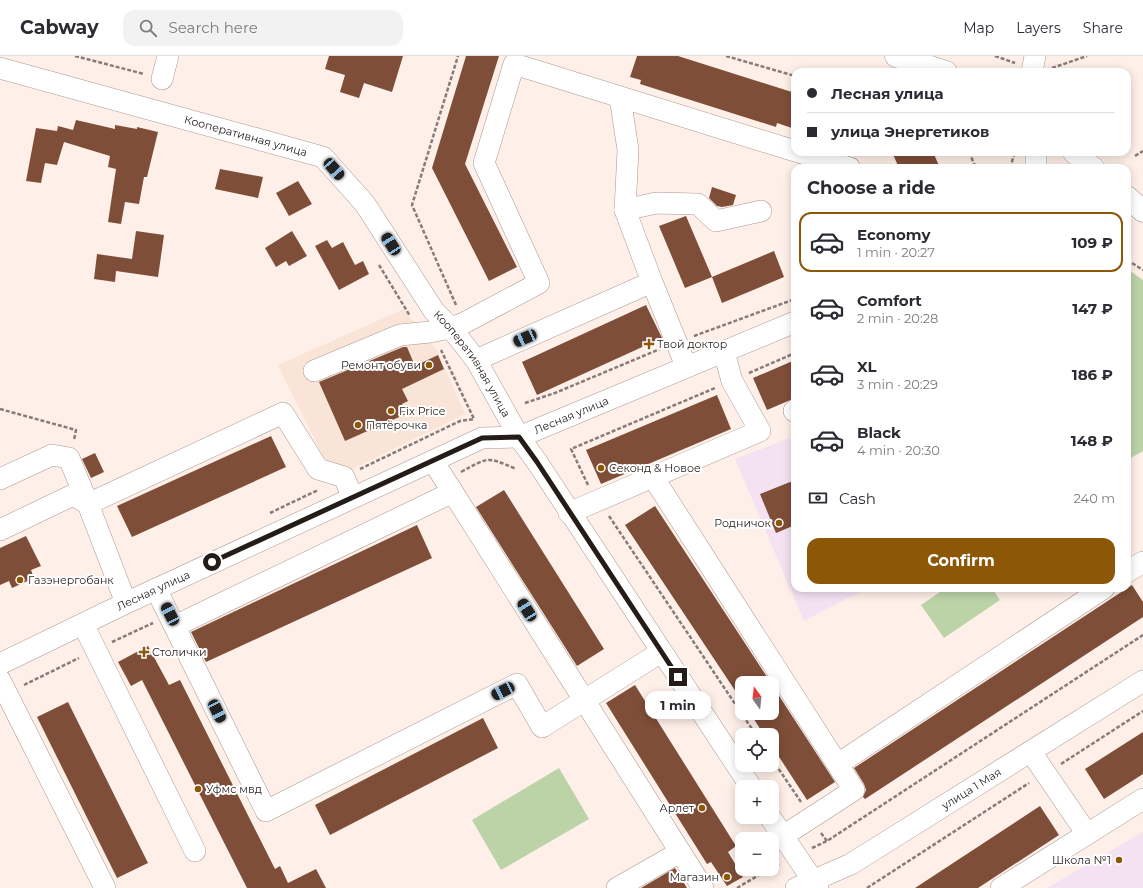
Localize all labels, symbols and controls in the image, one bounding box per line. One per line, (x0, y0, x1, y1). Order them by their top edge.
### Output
search box (123, 10, 403, 46)
text: Cabway (20, 16, 99, 39)
icon: search (137, 17, 159, 39)
text: Search here (169, 18, 258, 37)
text: Map (963, 19, 994, 37)
text: Layers (1016, 19, 1061, 37)
text: Share (1083, 19, 1123, 37)
text: Лесная улица (831, 84, 944, 103)
street label: Кооперативная улица (183, 112, 309, 159)
text: улица Энергетиков (831, 122, 989, 141)
car (322, 156, 346, 182)
text: Choose a ride (807, 177, 935, 199)
icon: car (809, 224, 845, 260)
text: Economy (857, 225, 930, 244)
car (379, 231, 403, 257)
text: 109 ₽ (1071, 233, 1113, 252)
text: 1 min · 20:27 (857, 244, 935, 260)
icon: car (809, 290, 845, 326)
text: Comfort (857, 291, 922, 310)
text: 147 ₽ (1072, 299, 1113, 318)
street label: Кооперативная улица (431, 308, 514, 420)
text: 2 min · 20:28 (857, 310, 938, 326)
car (512, 328, 538, 348)
place label: Твой доктор (657, 337, 727, 351)
marker: Твой доктор (644, 339, 654, 349)
icon: car (809, 356, 845, 392)
text: XL (857, 357, 876, 376)
place label: Ремонт обуви (341, 358, 421, 372)
marker: Ремонт обуви (424, 360, 434, 370)
text: 186 ₽ (1072, 365, 1113, 384)
text: 3 min · 20:29 (857, 376, 938, 392)
street label: Лесная улица (532, 393, 611, 437)
place label: Fix Price (399, 404, 446, 418)
marker: Fix Price (386, 406, 396, 416)
place label: Пятёрочка (366, 418, 427, 432)
marker: Пятёрочка (353, 420, 363, 430)
icon: car (809, 422, 845, 458)
text: Black (857, 423, 901, 442)
text: 148 ₽ (1071, 431, 1113, 450)
text: 4 min · 20:30 (857, 442, 940, 458)
place label: Секонд & Новое (609, 461, 701, 475)
marker: Секонд & Новое (596, 463, 606, 473)
icon: cash (807, 487, 829, 509)
text: Cash (839, 489, 876, 508)
text: 240 m (1074, 490, 1115, 506)
place label: Родничок (714, 516, 772, 530)
marker: Родничок (774, 518, 784, 528)
button: Confirm (807, 538, 1115, 584)
route start (203, 553, 221, 571)
street label: Лесная улица (114, 567, 192, 614)
place label: Газэнергобанк (28, 573, 114, 587)
marker: Газэнергобанк (15, 575, 25, 585)
car (516, 597, 538, 623)
car (159, 601, 181, 627)
place label: Столички (152, 645, 207, 659)
marker: Столички (139, 647, 149, 657)
route end (669, 668, 687, 686)
north arrow (735, 676, 779, 720)
map controls (735, 676, 779, 876)
car (490, 680, 516, 702)
callout: 1 min (645, 691, 711, 719)
text: 1 min (660, 697, 696, 713)
car (206, 698, 228, 724)
button: locate (735, 728, 779, 772)
street label: улица 1 Мая (938, 765, 1004, 813)
button: + (735, 780, 779, 824)
place label: Уфмс мвд (206, 782, 262, 796)
marker: Уфмс мвд (193, 784, 203, 794)
place label: Арлет (660, 801, 695, 815)
marker: Арлет (697, 803, 707, 813)
button: − (735, 832, 779, 876)
place label: Школа №1 (1052, 853, 1111, 867)
marker: Школа №1 (1114, 855, 1124, 865)
place label: Магазин (669, 870, 719, 884)
marker: Магазин (722, 872, 732, 882)

